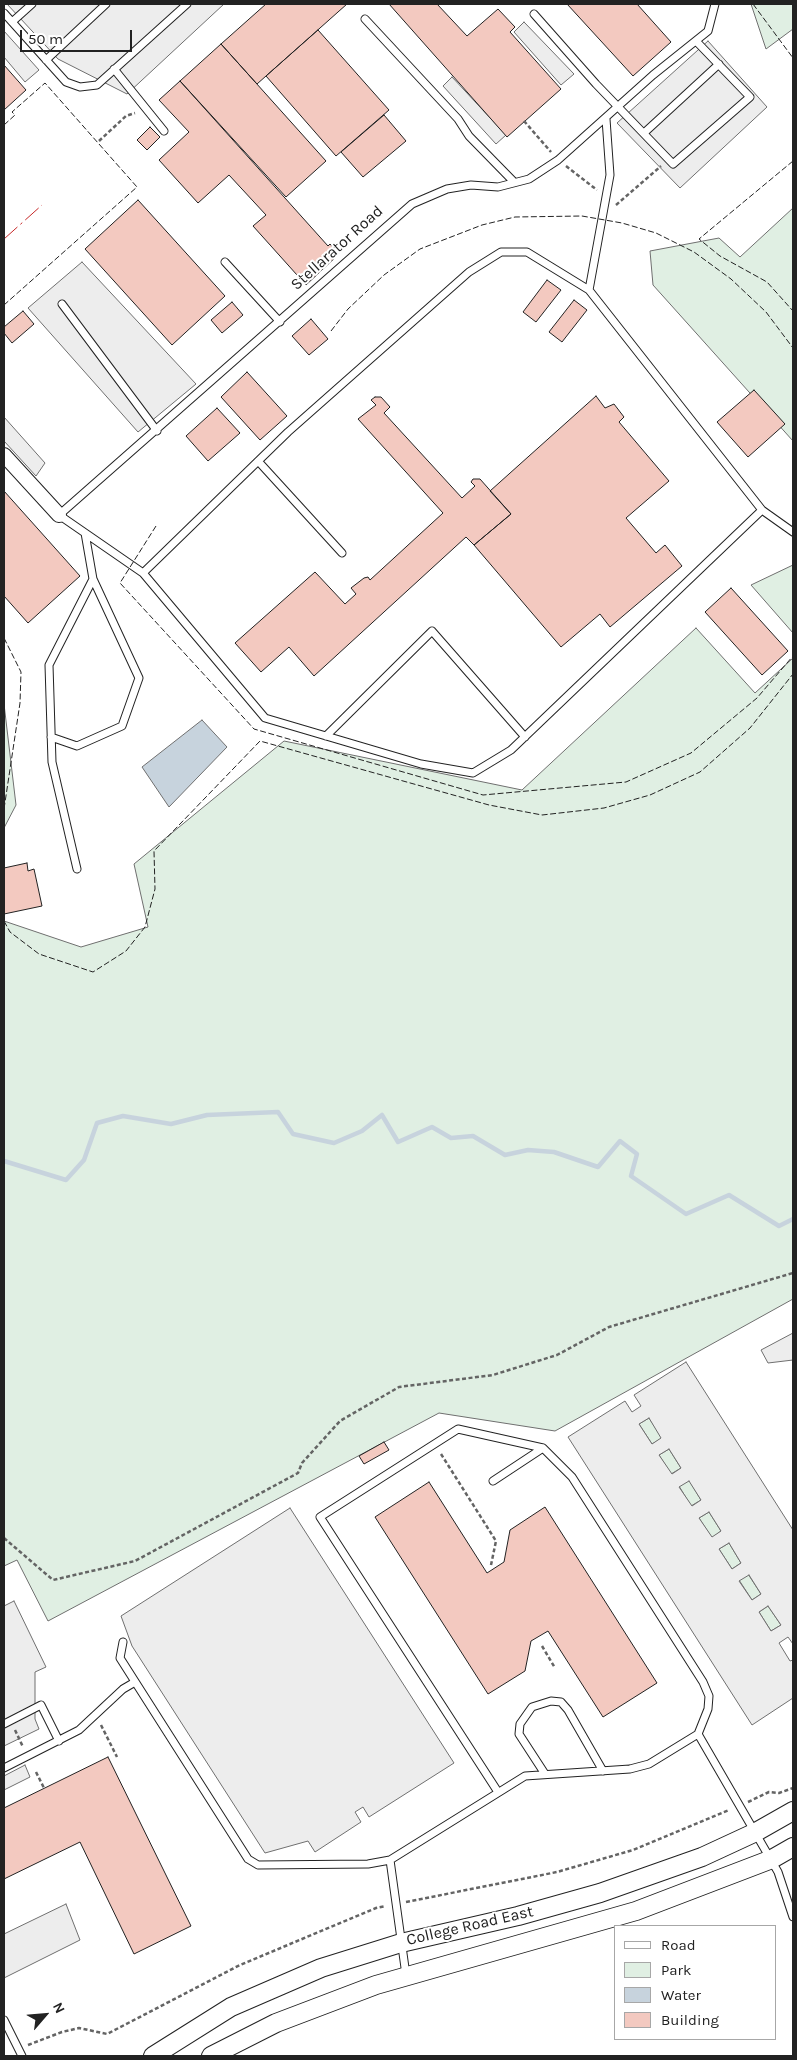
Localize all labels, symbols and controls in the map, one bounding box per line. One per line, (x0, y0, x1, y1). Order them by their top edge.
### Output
scale bar (22, 20, 135, 52)
text: 50 m (28, 30, 63, 48)
street label: Stellarator Road (287, 202, 387, 294)
street label: College Road East (405, 1902, 535, 1950)
legend (614, 1925, 777, 2040)
text: Road (661, 1936, 696, 1954)
text: Park (661, 1961, 691, 1979)
text: Water (661, 1986, 701, 2004)
north arrow (20, 1990, 70, 2040)
text: N (49, 2000, 69, 2016)
text: Building (661, 2011, 719, 2029)

